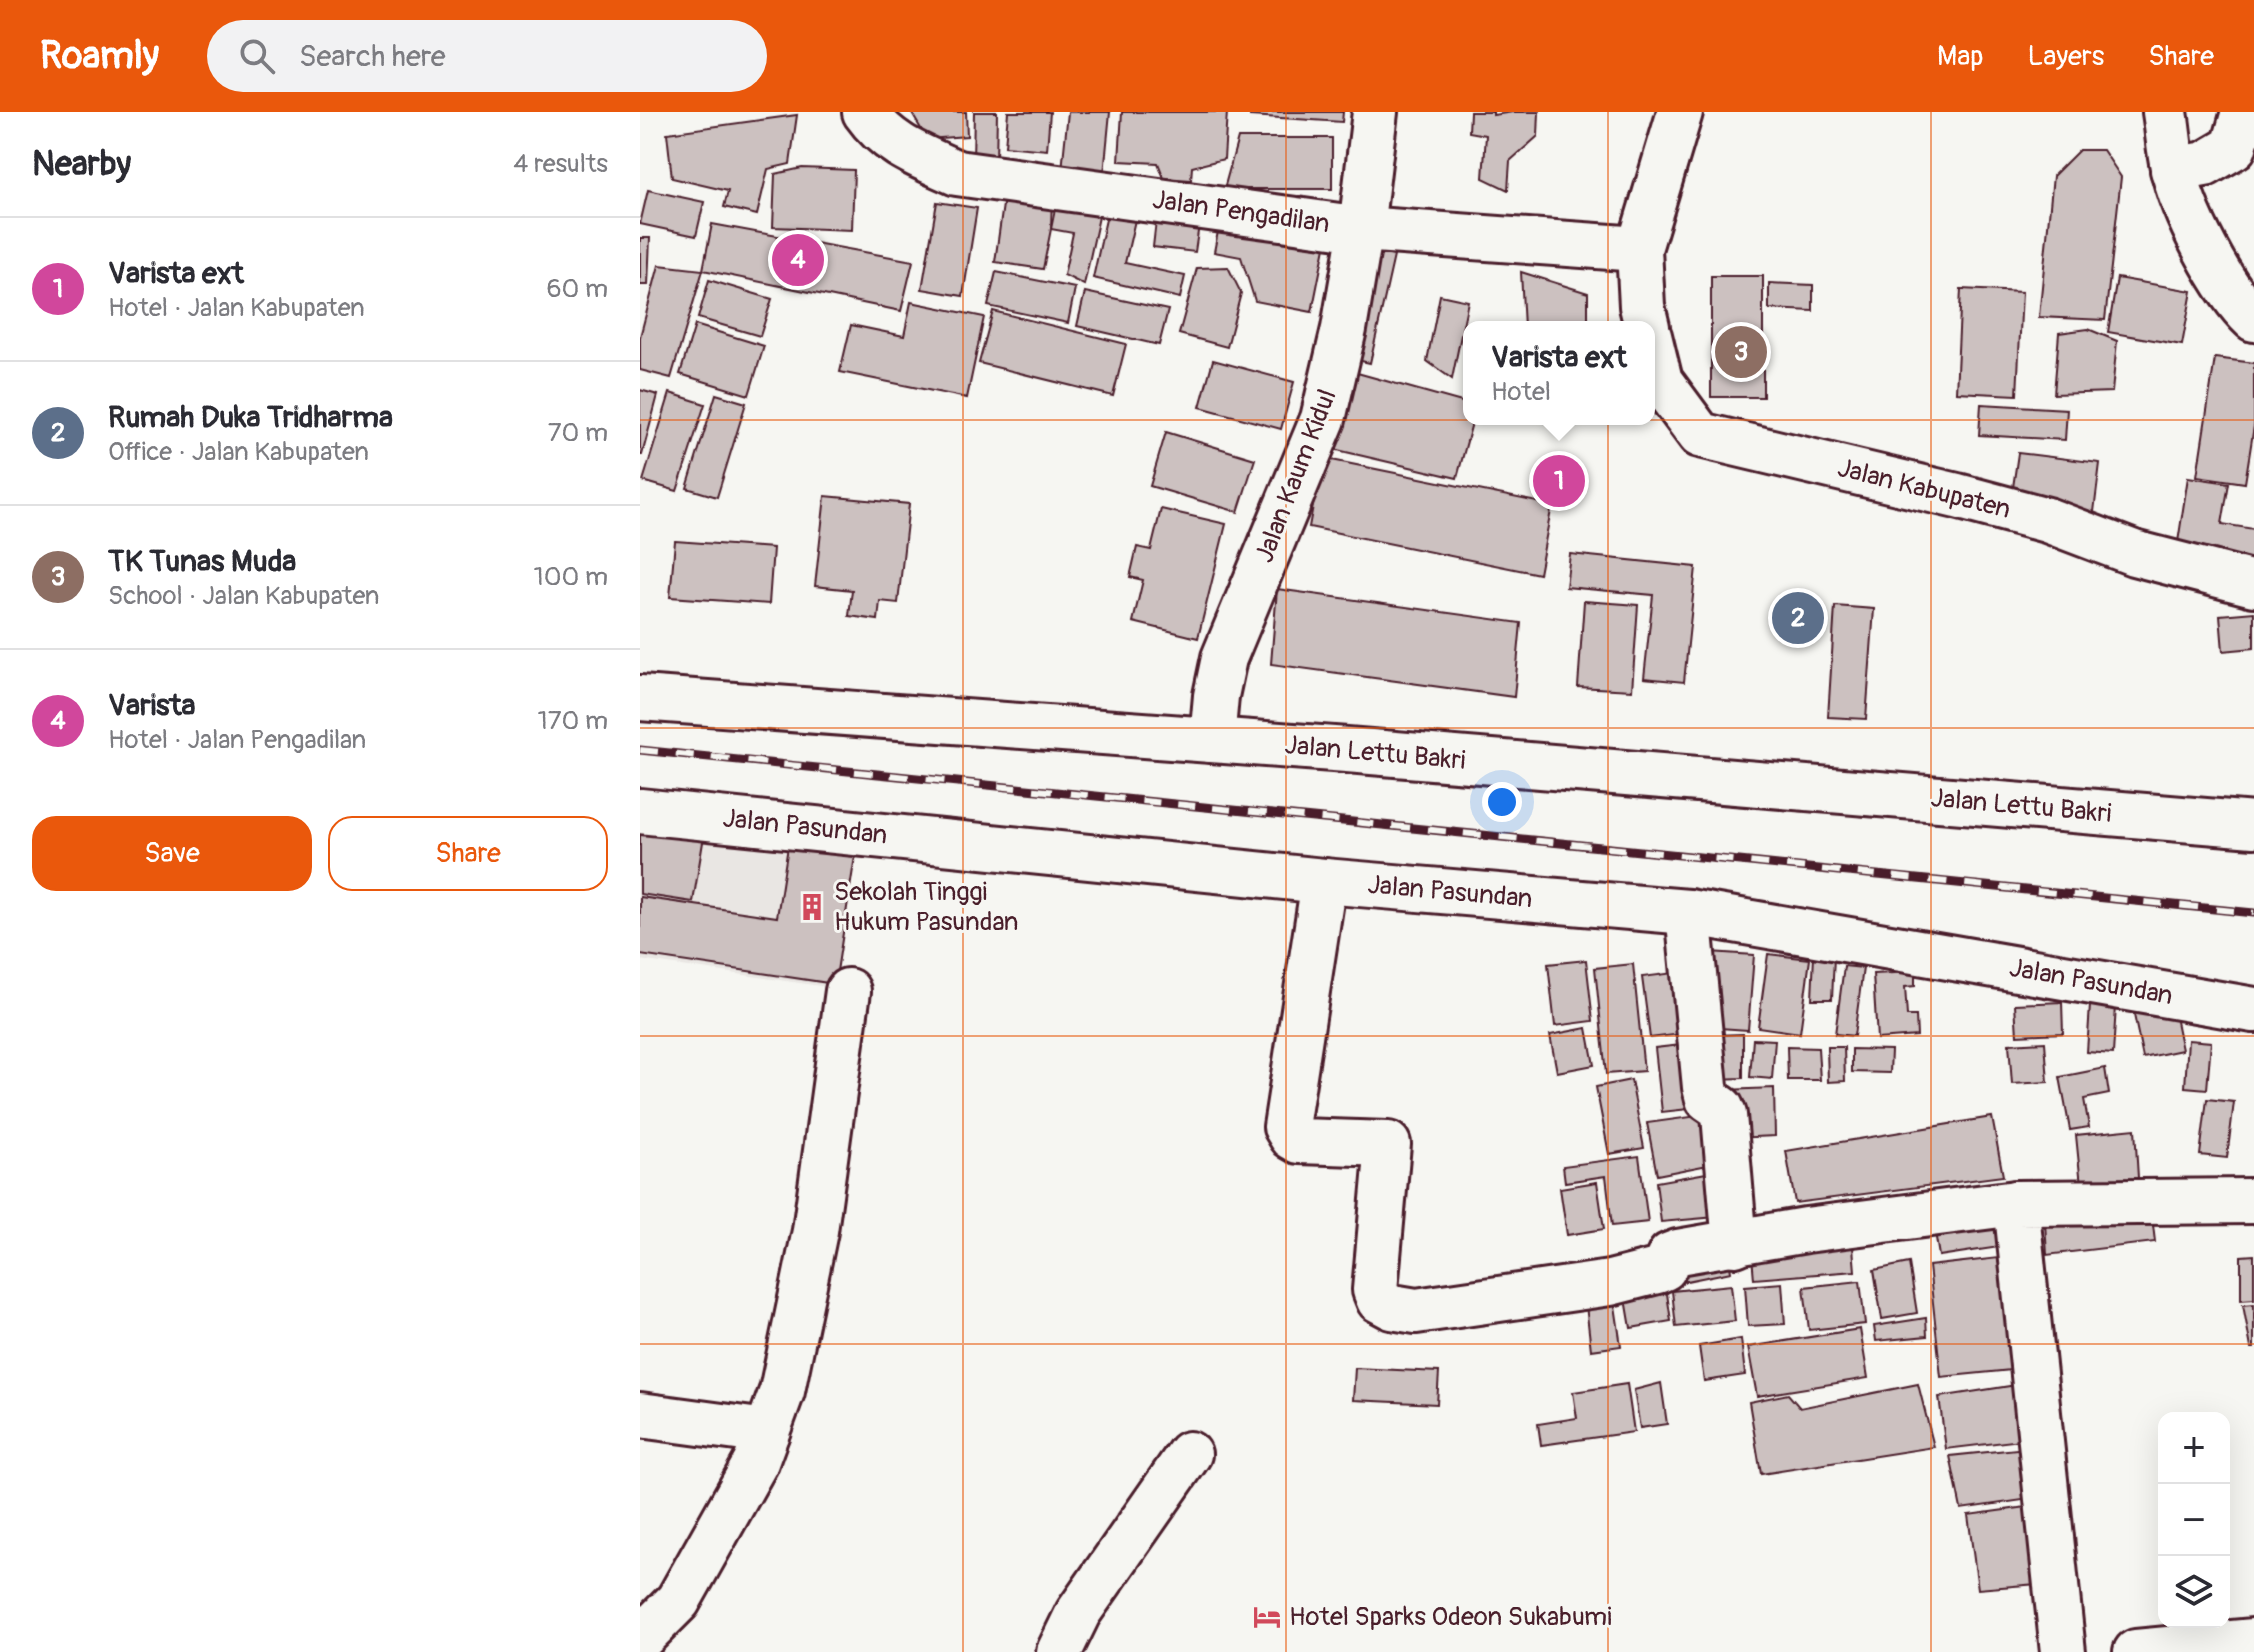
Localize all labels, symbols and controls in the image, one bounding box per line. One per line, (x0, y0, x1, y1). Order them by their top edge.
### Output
search box (207, 20, 767, 92)
text: Roamly (40, 32, 159, 80)
icon: search (235, 34, 279, 78)
text: Search here (299, 38, 446, 75)
text: Map (1937, 39, 1983, 74)
text: Layers (2027, 39, 2104, 74)
text: Share (2148, 39, 2214, 74)
text: Nearby (32, 143, 131, 186)
text: 4 results (513, 148, 608, 180)
street label: Jalan Pengadilan (1150, 184, 1332, 240)
pin: 4 (772, 230, 824, 290)
text: Varista ext (108, 255, 244, 292)
text: 1 (53, 273, 63, 305)
text: 60 m (546, 273, 608, 305)
text: Hotel · Jalan Kabupaten (108, 292, 365, 324)
popup (1463, 321, 1655, 425)
pin: 3 (1715, 322, 1767, 382)
text: Varista ext (1491, 339, 1627, 376)
text: Hotel (1491, 376, 1551, 408)
street label: Jalan Kaum Kidul (1248, 385, 1344, 567)
text: Rumah Duka Tridharma (108, 399, 393, 436)
text: 2 (51, 417, 65, 449)
text: 70 m (548, 417, 608, 449)
text: Office · Jalan Kabupaten (108, 436, 369, 468)
pin: 1 (1533, 451, 1585, 511)
street label: Jalan Kabupaten (1834, 452, 2014, 526)
text: TK Tunas Muda (108, 543, 296, 580)
text: 3 (51, 561, 65, 593)
text: 100 m (534, 561, 608, 593)
text: School · Jalan Kabupaten (108, 580, 379, 612)
pin: 2 (1772, 588, 1824, 648)
text: Varista (108, 687, 195, 724)
text: 4 (50, 705, 66, 737)
text: 170 m (538, 705, 608, 737)
text: Hotel · Jalan Pengadilan (108, 724, 366, 756)
street label: Jalan Lettu Bakri (1283, 729, 1467, 777)
your location (1482, 782, 1522, 822)
street label: Jalan Lettu Bakri (1929, 782, 2113, 830)
street label: Jalan Pasundan (721, 802, 889, 852)
button: Save (32, 816, 312, 891)
button: Share (328, 816, 608, 891)
street label: Jalan Pasundan (1366, 869, 1534, 915)
place label: Sekolah Tinggi Hukum Pasundan (834, 876, 1018, 938)
building icon: Sekolah Tinggi Hukum Pasundan (797, 892, 827, 922)
street label: Jalan Pasundan (2007, 952, 2175, 1012)
map controls (2158, 1412, 2230, 1628)
button: + (2158, 1412, 2230, 1484)
button: − (2158, 1484, 2230, 1556)
button: layers (2158, 1556, 2230, 1628)
place label: Hotel Sparks Odeon Sukabumi (1289, 1601, 1612, 1633)
hotel icon: Hotel Sparks Odeon Sukabumi (1252, 1602, 1282, 1632)

